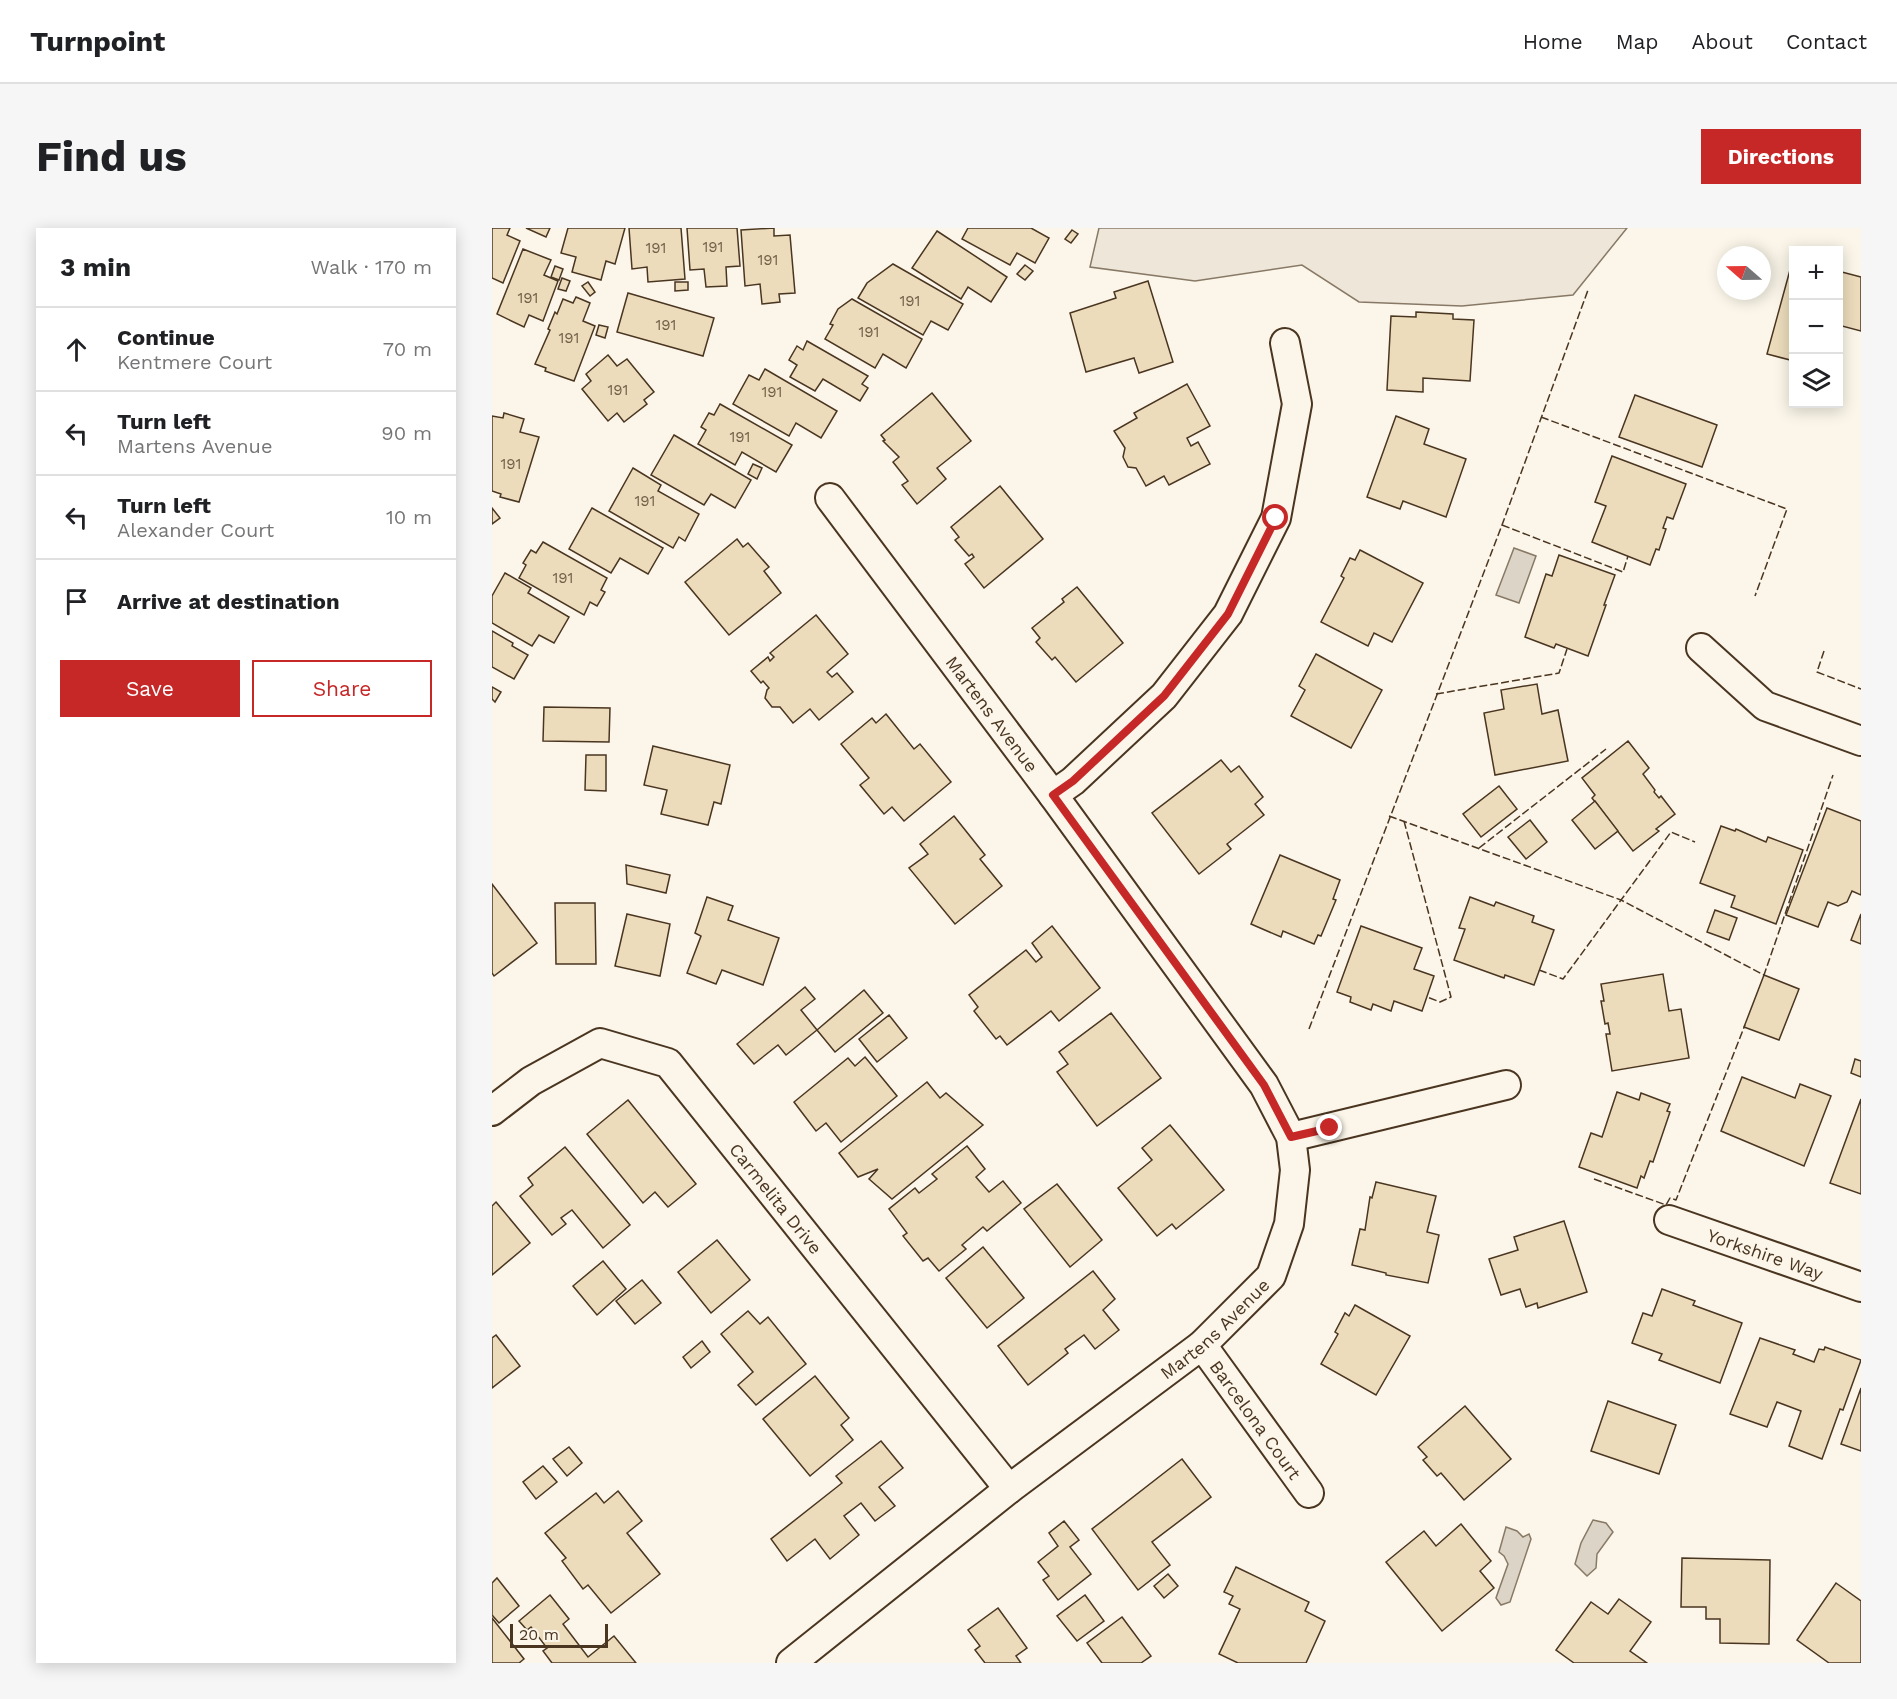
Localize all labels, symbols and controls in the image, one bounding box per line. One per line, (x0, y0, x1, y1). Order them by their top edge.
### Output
text: Turnpoint (30, 25, 165, 58)
text: Home (1523, 29, 1583, 54)
text: Map (1616, 29, 1659, 54)
text: About (1692, 29, 1753, 54)
text: Contact (1786, 29, 1867, 54)
button: Directions (1701, 129, 1861, 184)
text: Find us (36, 132, 187, 181)
house number: 191 (703, 238, 723, 256)
house number: 191 (646, 239, 666, 257)
north arrow (1717, 246, 1771, 300)
map controls (1789, 246, 1843, 408)
button: + (1789, 246, 1843, 300)
house number: 191 (758, 251, 778, 269)
text: 3 min (60, 252, 131, 282)
text: Walk · 170 m (311, 255, 432, 279)
house number: 191 (518, 289, 538, 307)
house number: 191 (900, 292, 920, 310)
button: − (1789, 300, 1843, 354)
house number: 191 (656, 316, 676, 334)
house number: 191 (859, 323, 879, 341)
text: Continue (117, 325, 215, 350)
house number: 191 (559, 329, 579, 347)
icon: ahead (60, 333, 93, 366)
text: 70 m (383, 337, 432, 361)
text: Kentmere Court (117, 350, 272, 374)
button: layers (1789, 354, 1843, 408)
house number: 191 (608, 381, 628, 399)
house number: 191 (762, 383, 782, 401)
text: Turn left (117, 409, 211, 434)
icon: left (60, 417, 93, 450)
text: 90 m (381, 421, 432, 445)
house number: 191 (730, 428, 750, 446)
text: Martens Avenue (117, 434, 272, 458)
house number: 191 (501, 455, 521, 473)
house number: 191 (635, 492, 655, 510)
text: Turn left (117, 493, 211, 518)
icon: left (60, 501, 93, 534)
route start (1262, 504, 1288, 530)
text: 10 m (386, 505, 432, 529)
text: Alexander Court (117, 518, 274, 542)
house number: 191 (553, 569, 573, 587)
icon: arrive (60, 585, 93, 618)
text: Arrive at destination (117, 589, 340, 614)
street label: Martens Avenue (942, 652, 1042, 776)
button: Save (60, 660, 240, 717)
button: Share (252, 660, 432, 717)
route end (1316, 1114, 1342, 1140)
street label: Carmelita Drive (725, 1138, 827, 1258)
street label: Yorkshire Way (1705, 1224, 1827, 1284)
street label: Martens Avenue (1156, 1274, 1273, 1383)
street label: Barcelona Court (1206, 1356, 1306, 1483)
scale bar (510, 1621, 608, 1648)
text: 20 m (519, 1625, 559, 1644)

